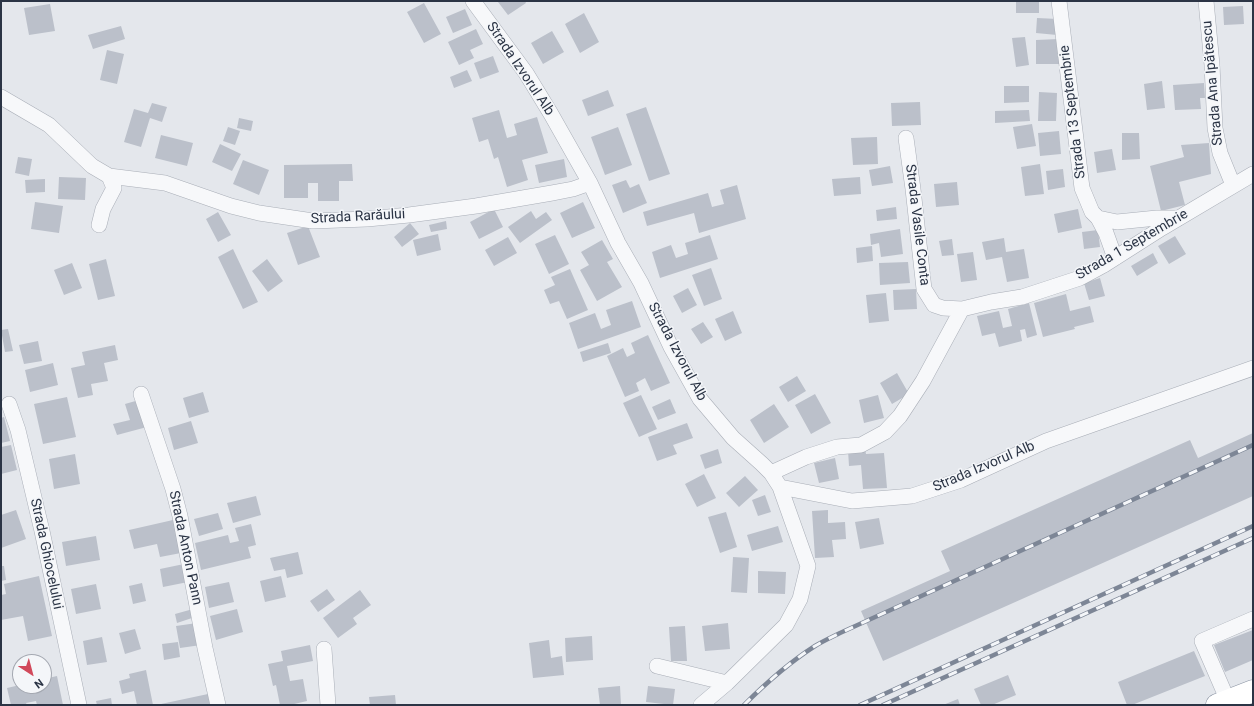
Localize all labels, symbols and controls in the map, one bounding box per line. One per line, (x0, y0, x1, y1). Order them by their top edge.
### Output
street label: Strada Izvorul Alb (483, 19, 557, 119)
street label: Strada Ana Ipătescu (1199, 20, 1227, 146)
street label: Strada 13 Septembrie (1056, 44, 1090, 180)
street label: Strada Vasile Conta (901, 163, 933, 287)
street label: Strada Rarăului (310, 206, 406, 228)
street label: Strada 1 Septembrie (1073, 206, 1191, 284)
street label: Strada Izvorul Alb (644, 300, 710, 404)
street label: Strada Izvorul Alb (930, 438, 1038, 496)
street label: Strada Anton Pann (165, 489, 205, 607)
street label: Strada Ghiocelului (26, 497, 66, 611)
north arrow (12, 654, 52, 694)
text: N (32, 676, 46, 691)

